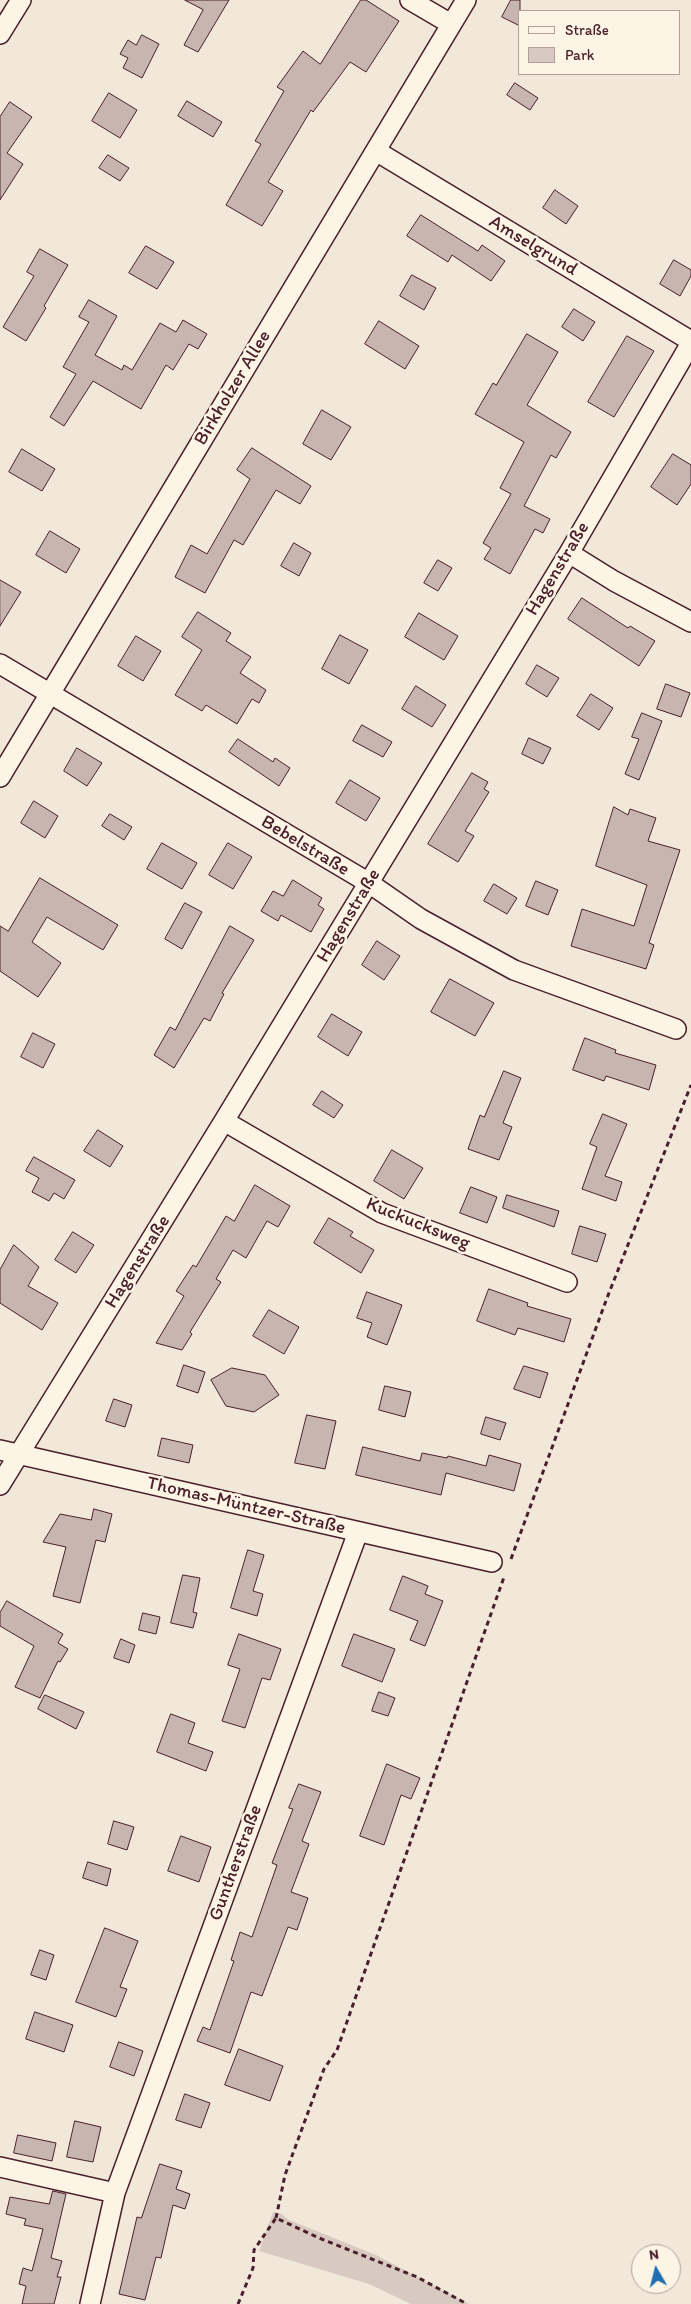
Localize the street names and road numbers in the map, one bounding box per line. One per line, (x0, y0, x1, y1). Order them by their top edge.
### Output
street label: Amselgrund (484, 211, 582, 281)
street label: Birkholzer Allee (190, 326, 276, 450)
street label: Hagenstraße (521, 518, 595, 620)
street label: Bebelstraße (257, 811, 353, 881)
street label: Hagenstraße (312, 865, 386, 967)
street label: Kuckucksweg (363, 1193, 473, 1255)
street label: Hagenstraße (100, 1211, 176, 1313)
street label: Thomas-Müntzer-Straße (144, 1472, 348, 1540)
street label: Guntherstraße (204, 1802, 268, 1924)

